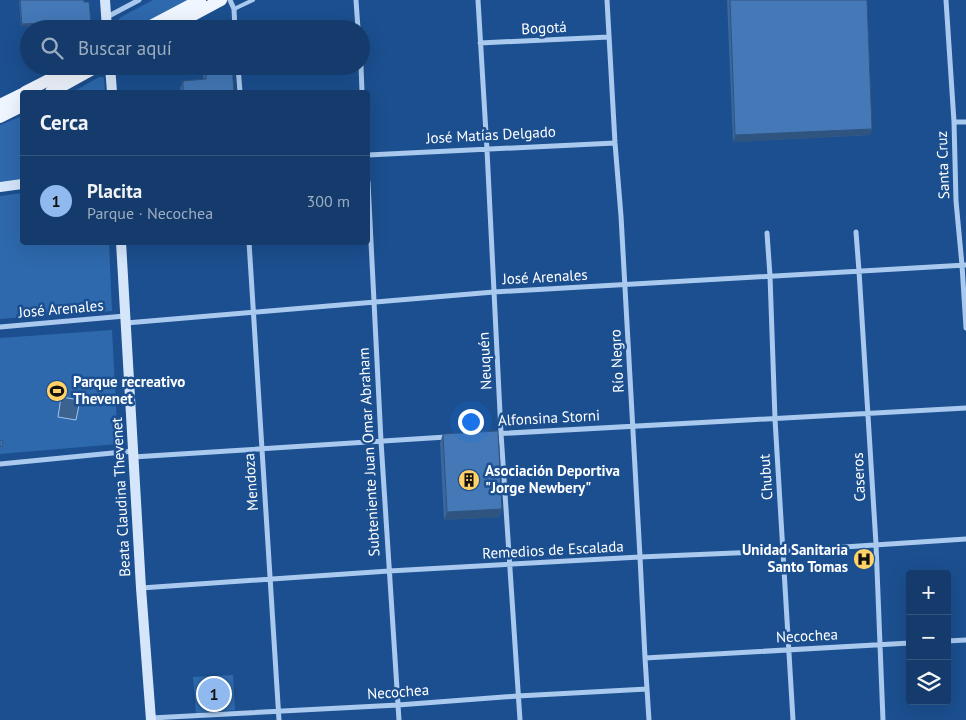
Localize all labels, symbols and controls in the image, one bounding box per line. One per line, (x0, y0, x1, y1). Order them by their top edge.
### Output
street label: Bogotá (521, 17, 567, 38)
search box (20, 20, 370, 75)
icon: search (38, 34, 66, 62)
text: Buscar aquí (78, 36, 172, 60)
text: Cerca (40, 109, 89, 136)
street label: José Matías Delgado (425, 122, 556, 147)
street label: Santa Cruz (932, 131, 953, 200)
text: Placita (87, 179, 142, 203)
text: 1 (51, 191, 61, 211)
text: 300 m (307, 191, 350, 211)
text: Parque · Necochea (87, 203, 213, 223)
street label: José Arenales (501, 265, 588, 288)
street label: José Arenales (17, 295, 104, 322)
street label: Río Negro (605, 329, 628, 393)
street label: Neuquén (474, 332, 495, 390)
street label: Subteniente Juan Omar Abraham (354, 347, 383, 557)
place label: Parque recreativo Thevenet (73, 372, 185, 408)
sports icon: Parque recreativo Thevenet (45, 379, 69, 403)
street label: Alfonsina Storni (497, 405, 601, 430)
your location (458, 409, 484, 435)
street label: Beata Claudina Thevenet (107, 417, 134, 577)
street label: Caseros (848, 452, 869, 502)
street label: Mendoza (239, 453, 262, 511)
street label: Chubut (754, 453, 777, 501)
place label: Asociación Deportiva "Jorge Newbery" (485, 461, 620, 497)
building icon: Asociación Deportiva "Jorge Newbery" (457, 468, 481, 492)
street label: Remedios de Escalada (482, 536, 624, 563)
place label: Unidad Sanitaria Santo Tomas (742, 540, 848, 576)
hospital icon: Unidad Sanitaria Santo Tomas (852, 547, 876, 571)
map controls (906, 570, 951, 705)
button: + (906, 570, 951, 615)
button: − (906, 615, 951, 660)
street label: Necochea (775, 624, 838, 647)
button: layers (906, 660, 951, 705)
pin: 1 (198, 675, 230, 713)
street label: Necochea (366, 680, 430, 703)

